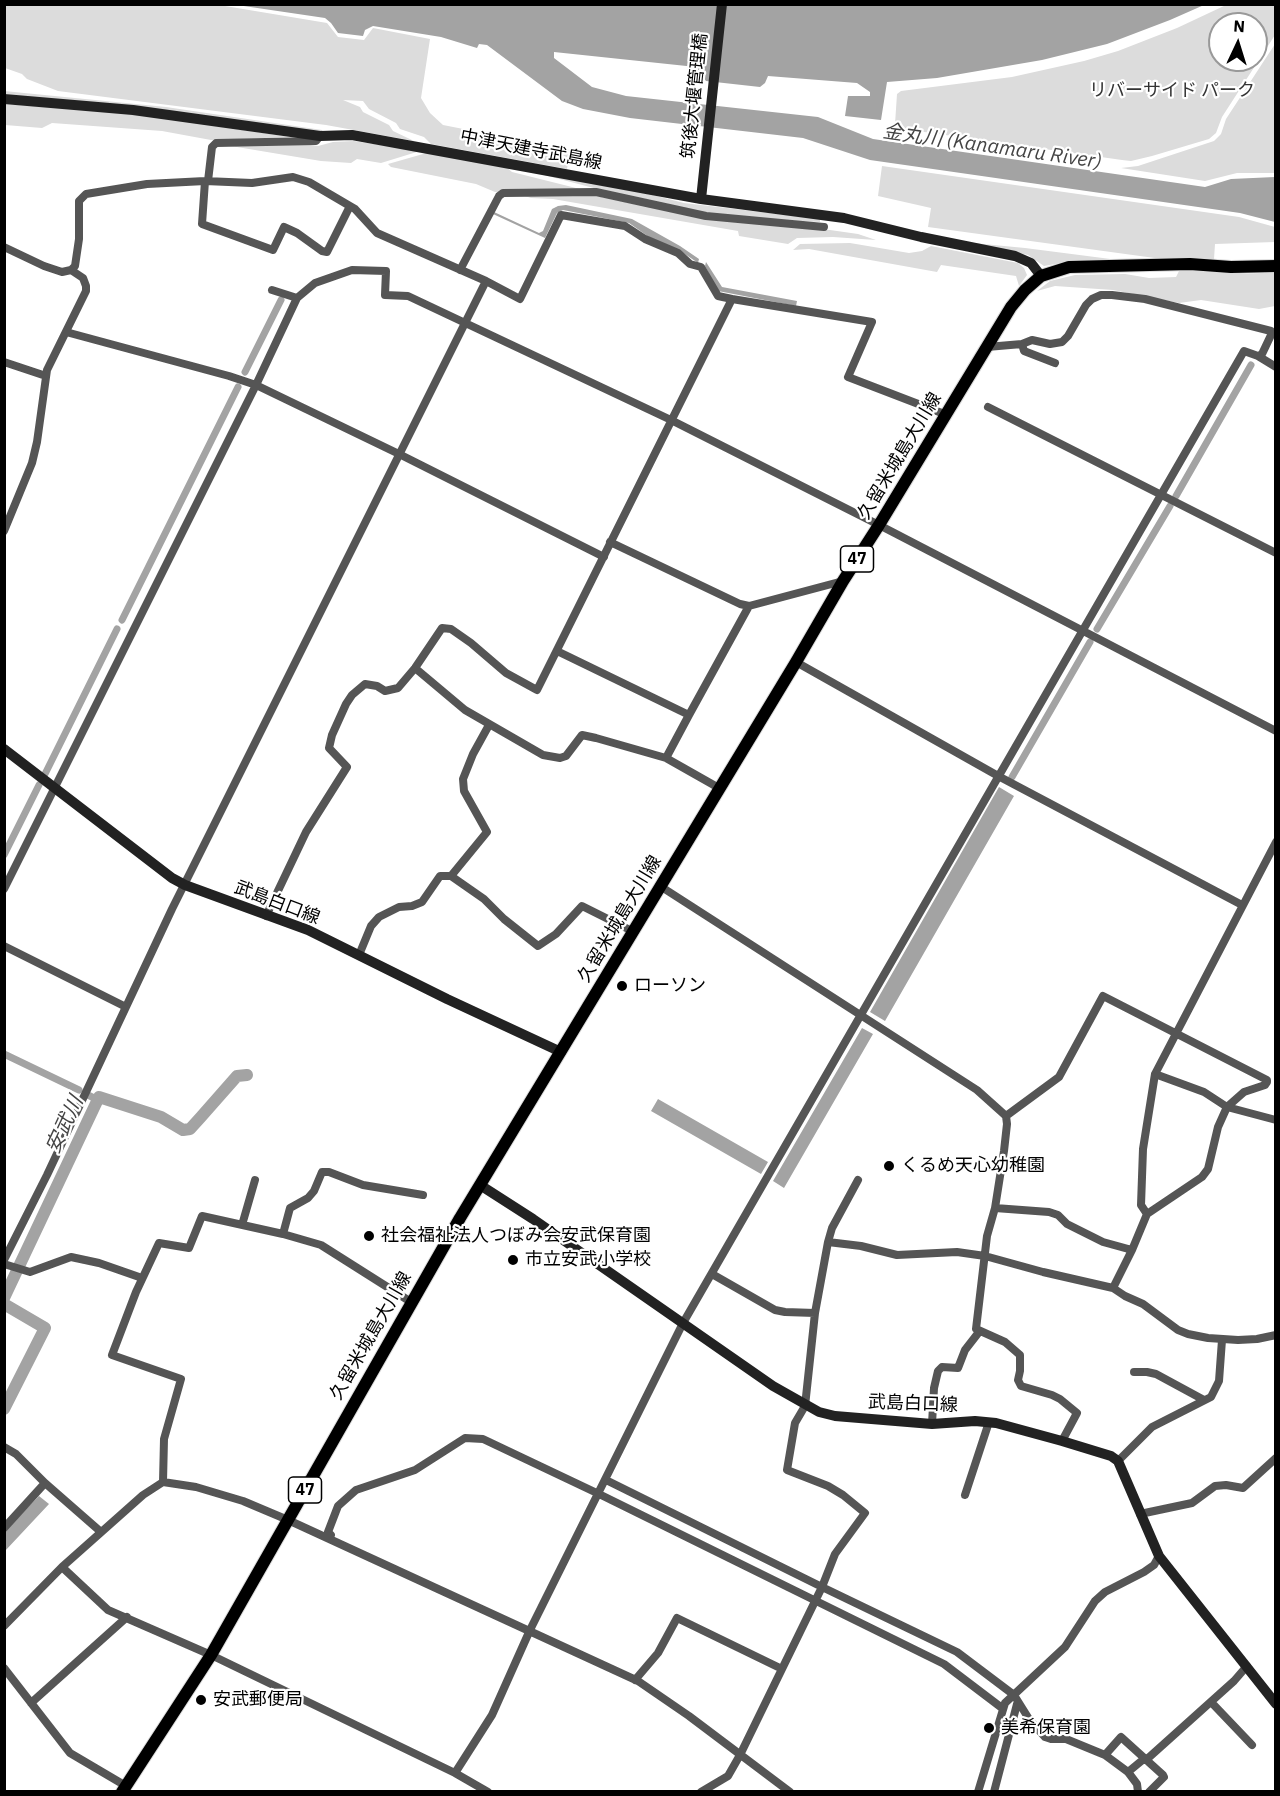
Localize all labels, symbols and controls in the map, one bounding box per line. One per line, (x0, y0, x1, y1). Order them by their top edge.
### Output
north arrow (1208, 12, 1268, 72)
text: N (1233, 16, 1246, 36)
street label: 筑後大堰管理橋 (678, 32, 712, 160)
park label: リバーサイド パーク (1089, 80, 1255, 102)
water label: 金丸川 (Kanamaru River) (881, 120, 1103, 174)
street label: 中津天建寺武島線 (458, 126, 604, 174)
street label: 久留米城島大川線 (854, 389, 946, 523)
road number: 47 (840, 546, 874, 572)
street label: 久留米城島大川線 (574, 852, 666, 986)
street label: 武島白口線 (231, 877, 323, 929)
place label: ローソン (634, 975, 706, 997)
marker: ローソン (615, 979, 629, 993)
water label: 安武川 (41, 1093, 89, 1157)
place label: くるめ天心幼稚園 (901, 1155, 1045, 1177)
marker: くるめ天心幼稚園 (882, 1159, 896, 1173)
place label: 社会福祉法人つぼみ会安武保育園 (381, 1225, 651, 1247)
marker: 社会福祉法人つぼみ会安武保育園 (362, 1229, 376, 1243)
place label: 市立安武小学校 (525, 1249, 651, 1271)
marker: 市立安武小学校 (506, 1253, 520, 1267)
street label: 久留米城島大川線 (326, 1268, 416, 1404)
street label: 武島白口線 (868, 1392, 958, 1416)
road number: 47 (288, 1477, 322, 1503)
place label: 安武郵便局 (213, 1689, 303, 1711)
marker: 安武郵便局 (194, 1693, 208, 1707)
place label: 美希保育園 (1001, 1717, 1091, 1739)
marker: 美希保育園 (982, 1721, 996, 1735)

